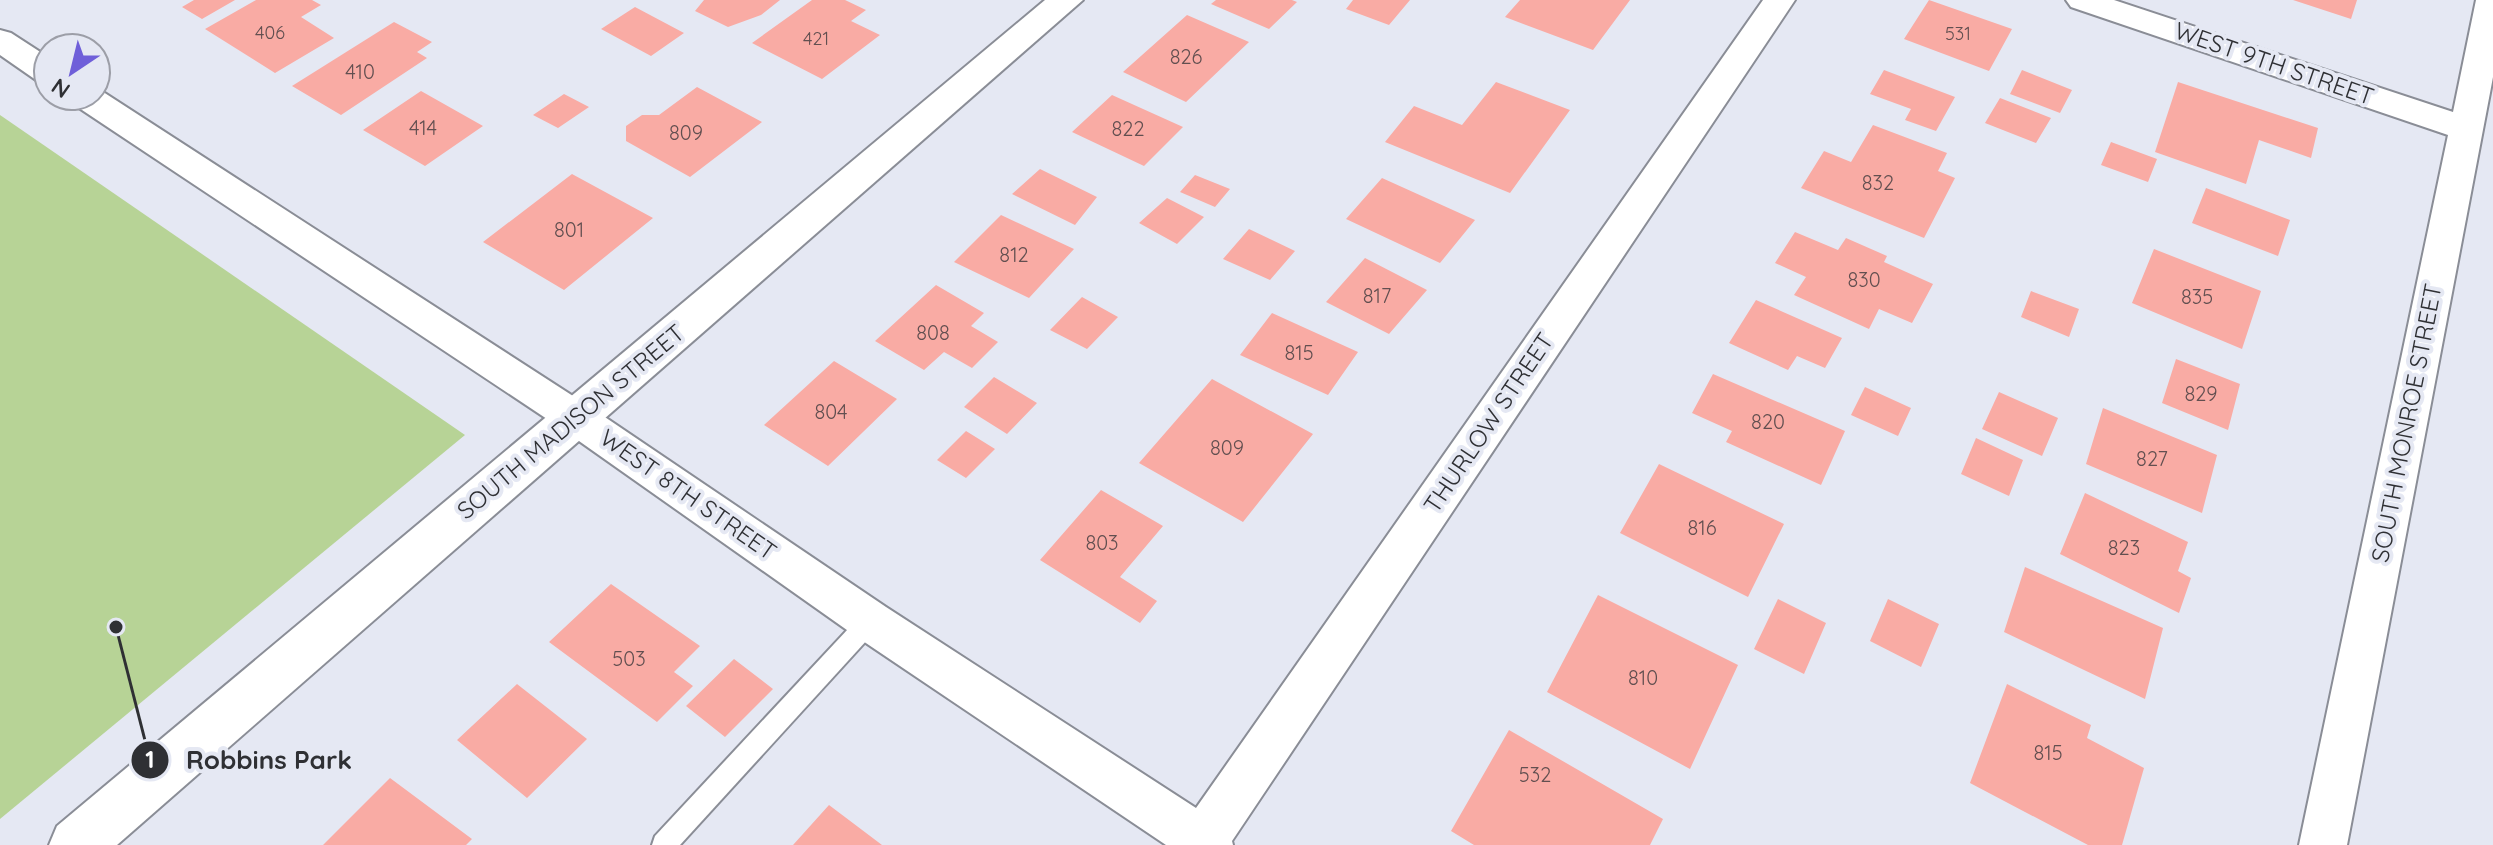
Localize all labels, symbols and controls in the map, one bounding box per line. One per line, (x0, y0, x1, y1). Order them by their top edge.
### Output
street label: WEST 9TH STREET (2171, 15, 2378, 111)
house number: 406 (255, 21, 285, 44)
house number: 531 (1945, 22, 1971, 45)
house number: 421 (803, 27, 829, 50)
north arrow (32, 32, 112, 112)
house number: 826 (1170, 44, 1203, 69)
house number: 410 (345, 59, 375, 84)
text: N (46, 72, 75, 104)
house number: 414 (409, 115, 437, 140)
house number: 822 (1112, 116, 1144, 141)
house number: 809 (669, 120, 703, 145)
house number: 832 (1862, 170, 1894, 195)
house number: 801 (554, 217, 584, 242)
house number: 812 (999, 242, 1029, 267)
house number: 830 (1847, 267, 1881, 292)
street label: SOUTH MONROE STREET (2364, 281, 2448, 565)
house number: 817 (1363, 283, 1391, 308)
house number: 835 (2181, 284, 2213, 309)
street label: SOUTH MADISON STREET (451, 317, 690, 525)
house number: 808 (916, 320, 950, 345)
street label: THURLOW STREET (1417, 326, 1560, 518)
house number: 815 (1284, 340, 1314, 365)
house number: 829 (2184, 381, 2218, 406)
house number: 804 (814, 399, 848, 424)
house number: 820 (1751, 409, 1785, 434)
street label: WEST 8TH STREET (595, 422, 783, 566)
house number: 809 (1210, 435, 1244, 460)
house number: 827 (2136, 446, 2168, 471)
house number: 816 (1688, 515, 1717, 540)
house number: 803 (1085, 530, 1119, 555)
house number: 823 (2108, 535, 2140, 560)
house number: 503 (612, 646, 646, 671)
house number: 810 (1628, 665, 1658, 690)
callout: Robbins Park (130, 735, 368, 785)
house number: 815 (2033, 740, 2063, 765)
text: Robbins Park (186, 743, 352, 776)
text: 1 (145, 744, 155, 774)
house number: 532 (1519, 762, 1551, 787)

